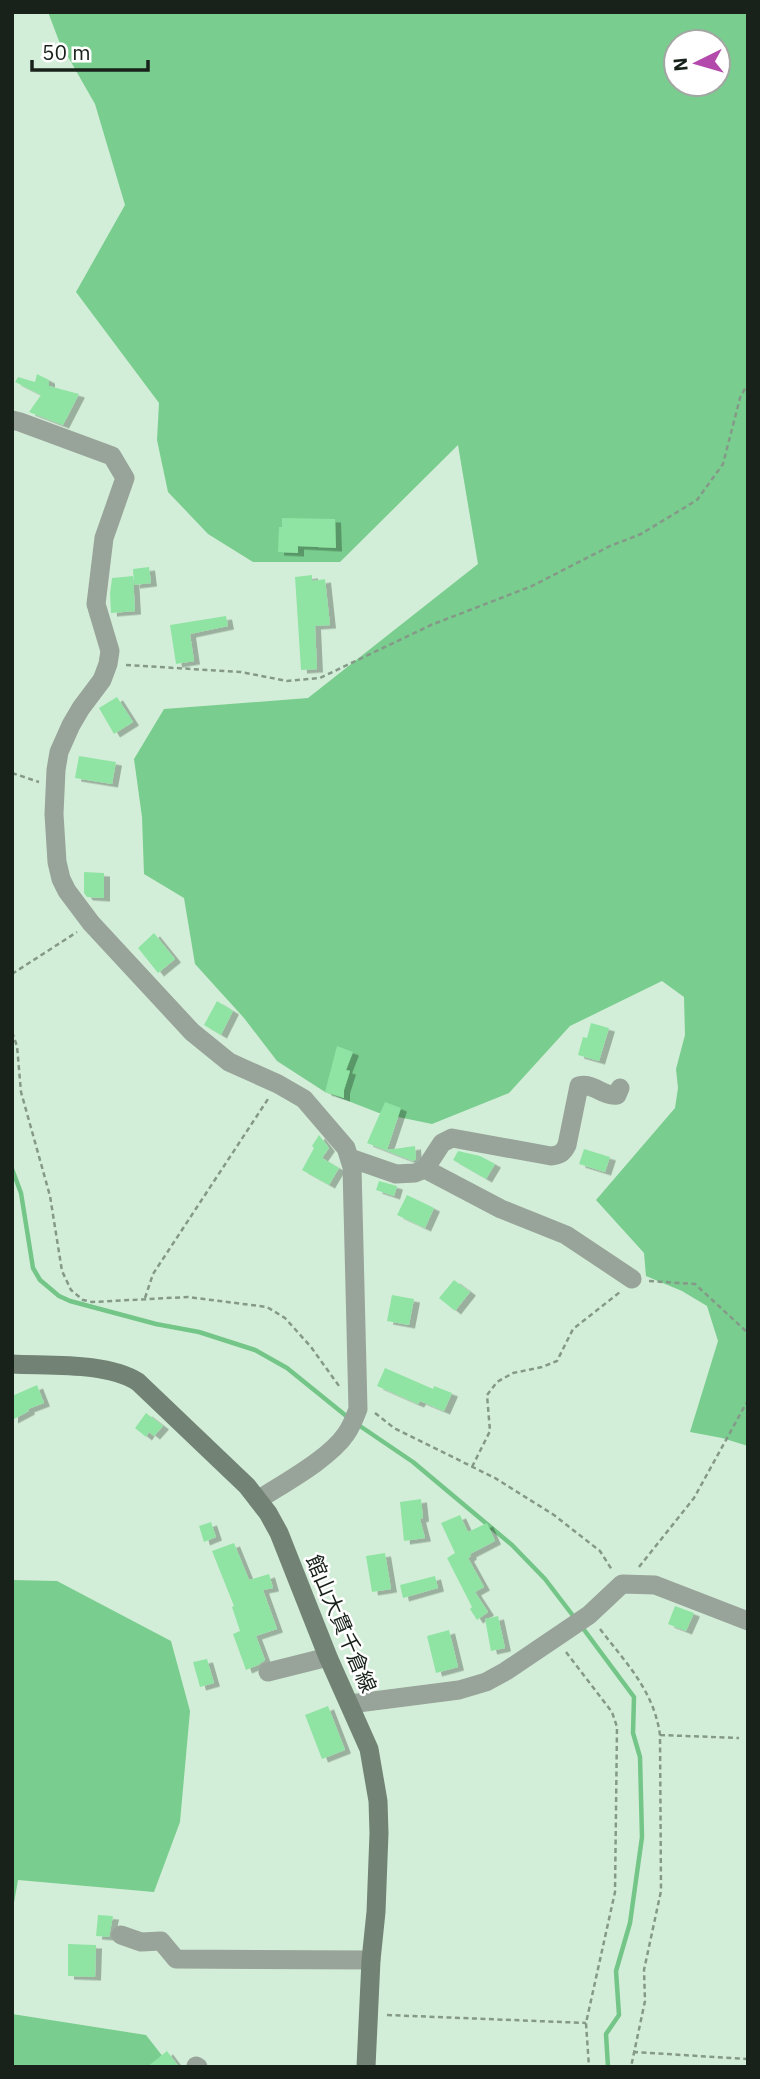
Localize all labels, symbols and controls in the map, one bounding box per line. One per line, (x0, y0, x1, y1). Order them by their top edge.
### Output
scale bar (32, 28, 147, 72)
north arrow (662, 28, 732, 98)
text: 50 m (42, 38, 91, 66)
text: N (668, 57, 693, 72)
street label: 館山大貫千倉線 (300, 1550, 384, 1697)

